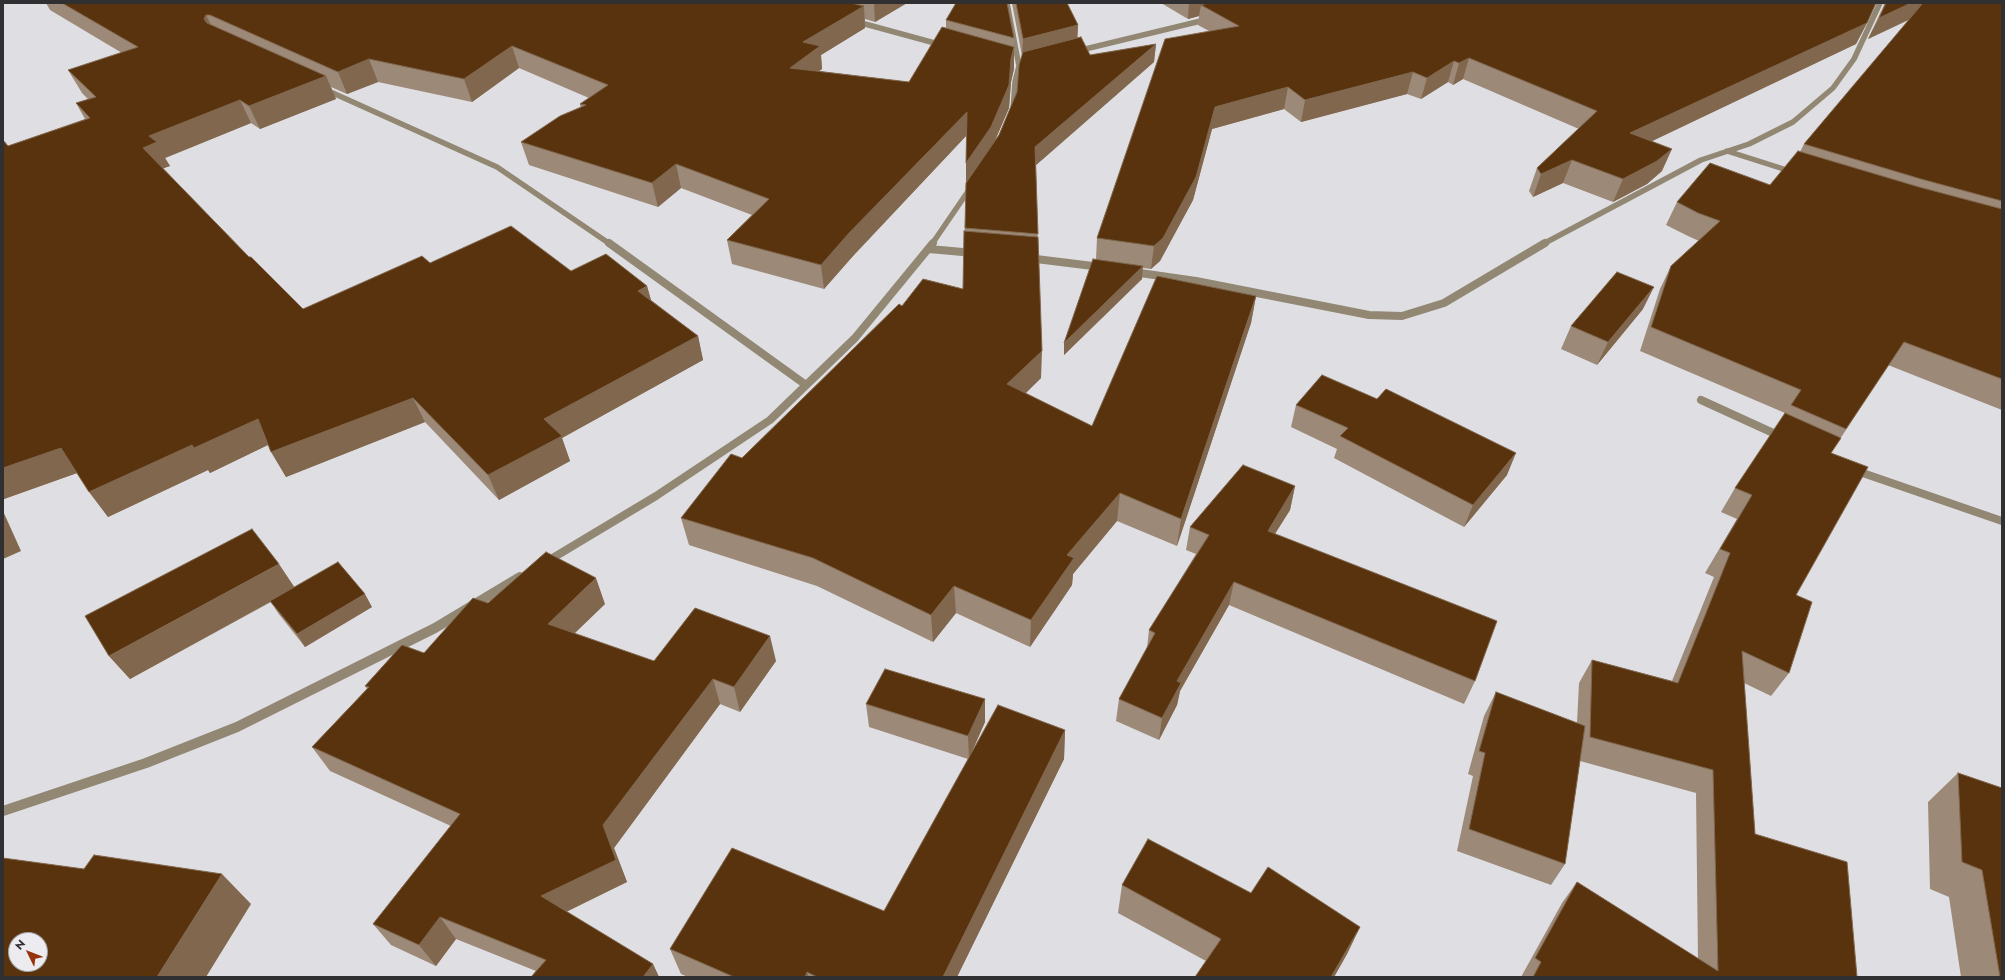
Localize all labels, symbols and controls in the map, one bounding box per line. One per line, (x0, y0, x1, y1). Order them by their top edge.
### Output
north arrow (8, 932, 48, 972)
text: N (11, 936, 29, 953)

